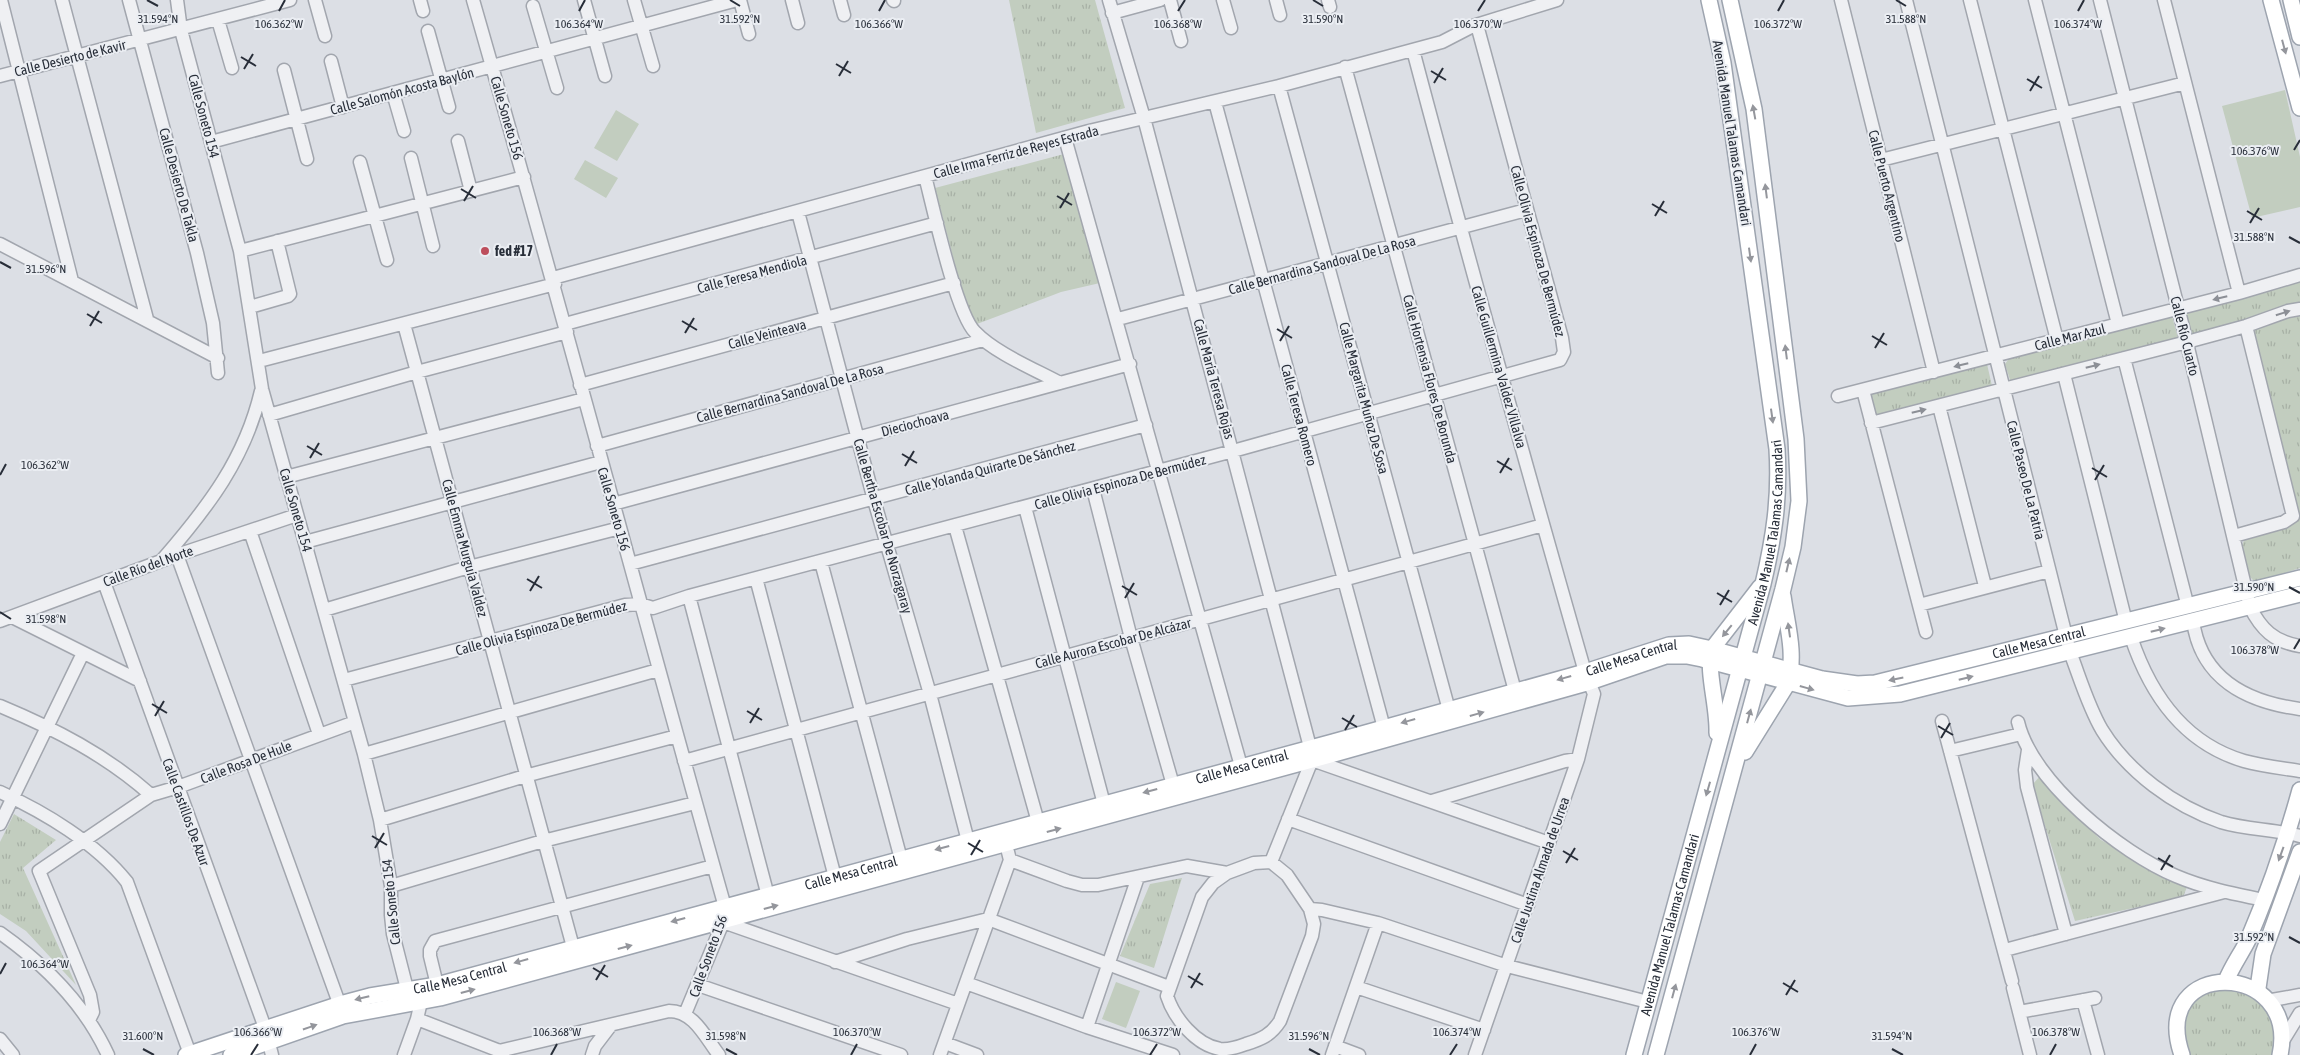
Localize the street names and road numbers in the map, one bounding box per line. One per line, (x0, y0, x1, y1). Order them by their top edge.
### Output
street label: Calle Desierto de Kavir (12, 36, 128, 80)
street label: Avenida Manuel Talamas Camandari (1709, 39, 1755, 227)
street label: Calle Salomón Acosta Baylón (328, 64, 476, 118)
street label: Calle Soneto 154 (185, 72, 223, 160)
street label: Calle Soneto 156 (487, 74, 527, 162)
street label: Calle Irma Ferriz de Reyes Estrada (932, 122, 1100, 182)
street label: Calle Desierto De Takla (156, 126, 202, 244)
street label: Calle Puerto Argentino (1865, 128, 1909, 244)
street label: Calle Olivia Espinoza De Bermúdez (1507, 164, 1569, 338)
street label: Calle Bernardina Sandoval De La Rosa (1227, 232, 1417, 298)
street label: Calle Teresa Mendiola (695, 252, 809, 296)
street label: Calle Guillermina Valdez Villalva (1468, 284, 1530, 450)
street label: Calle Hortensia Flores De Borunda (1400, 293, 1460, 465)
street label: Calle Río Cuarto (2167, 295, 2203, 377)
street label: Calle Veinteava (726, 316, 808, 352)
street label: Calle María Teresa Rojas (1190, 317, 1238, 441)
street label: Calle Margarita Muñoz De Sosa (1336, 320, 1392, 476)
street label: Calle Mar Azul (2033, 320, 2107, 354)
street label: Calle Bernardina Sandoval De La Rosa (695, 360, 885, 426)
street label: Calle Teresa Romero (1278, 362, 1320, 468)
street label: Dieciochoava (879, 406, 951, 440)
street label: Calle Paseo De La Patria (2003, 419, 2049, 541)
street label: Calle Bertha Escobar De Norzagaray (850, 437, 916, 616)
street label: Calle Yolanda Quirarte De Sánchez (903, 438, 1077, 498)
street label: Avenida Manuel Talamas Camandari (1744, 439, 1786, 627)
street label: Calle Olivia Espinoza De Bermúdez (1033, 451, 1207, 513)
street label: Calle Soneto 156 (594, 465, 634, 553)
street label: Calle Soneto 154 (276, 466, 316, 554)
street label: Calle Emma Murguía Valdez (439, 477, 491, 619)
street label: Calle Río del Norte (101, 542, 195, 590)
street label: Calle Olivia Espinoza De Bermúdez (454, 597, 628, 659)
street label: Calle Aurora Escobar De Alcázar (1033, 614, 1194, 672)
street label: Calle Mesa Central (1991, 623, 2087, 662)
street label: Calle Mesa Central (1584, 637, 1678, 679)
street label: Calle Rosa De Hule (198, 737, 294, 787)
street label: Calle Mesa Central (1194, 747, 1290, 787)
street label: Calle Castillos De Azur (159, 756, 213, 869)
street label: Calle Justina Almada de Urrea (1507, 795, 1573, 945)
street label: Avenida Manuel Talamas Camandari (1637, 832, 1702, 1017)
street label: Calle Mesa Central (803, 853, 899, 893)
street label: Calle Soneto 154 (379, 858, 403, 946)
street label: Calle Soneto 156 (686, 912, 730, 999)
street label: Calle Mesa Central (412, 959, 508, 997)

